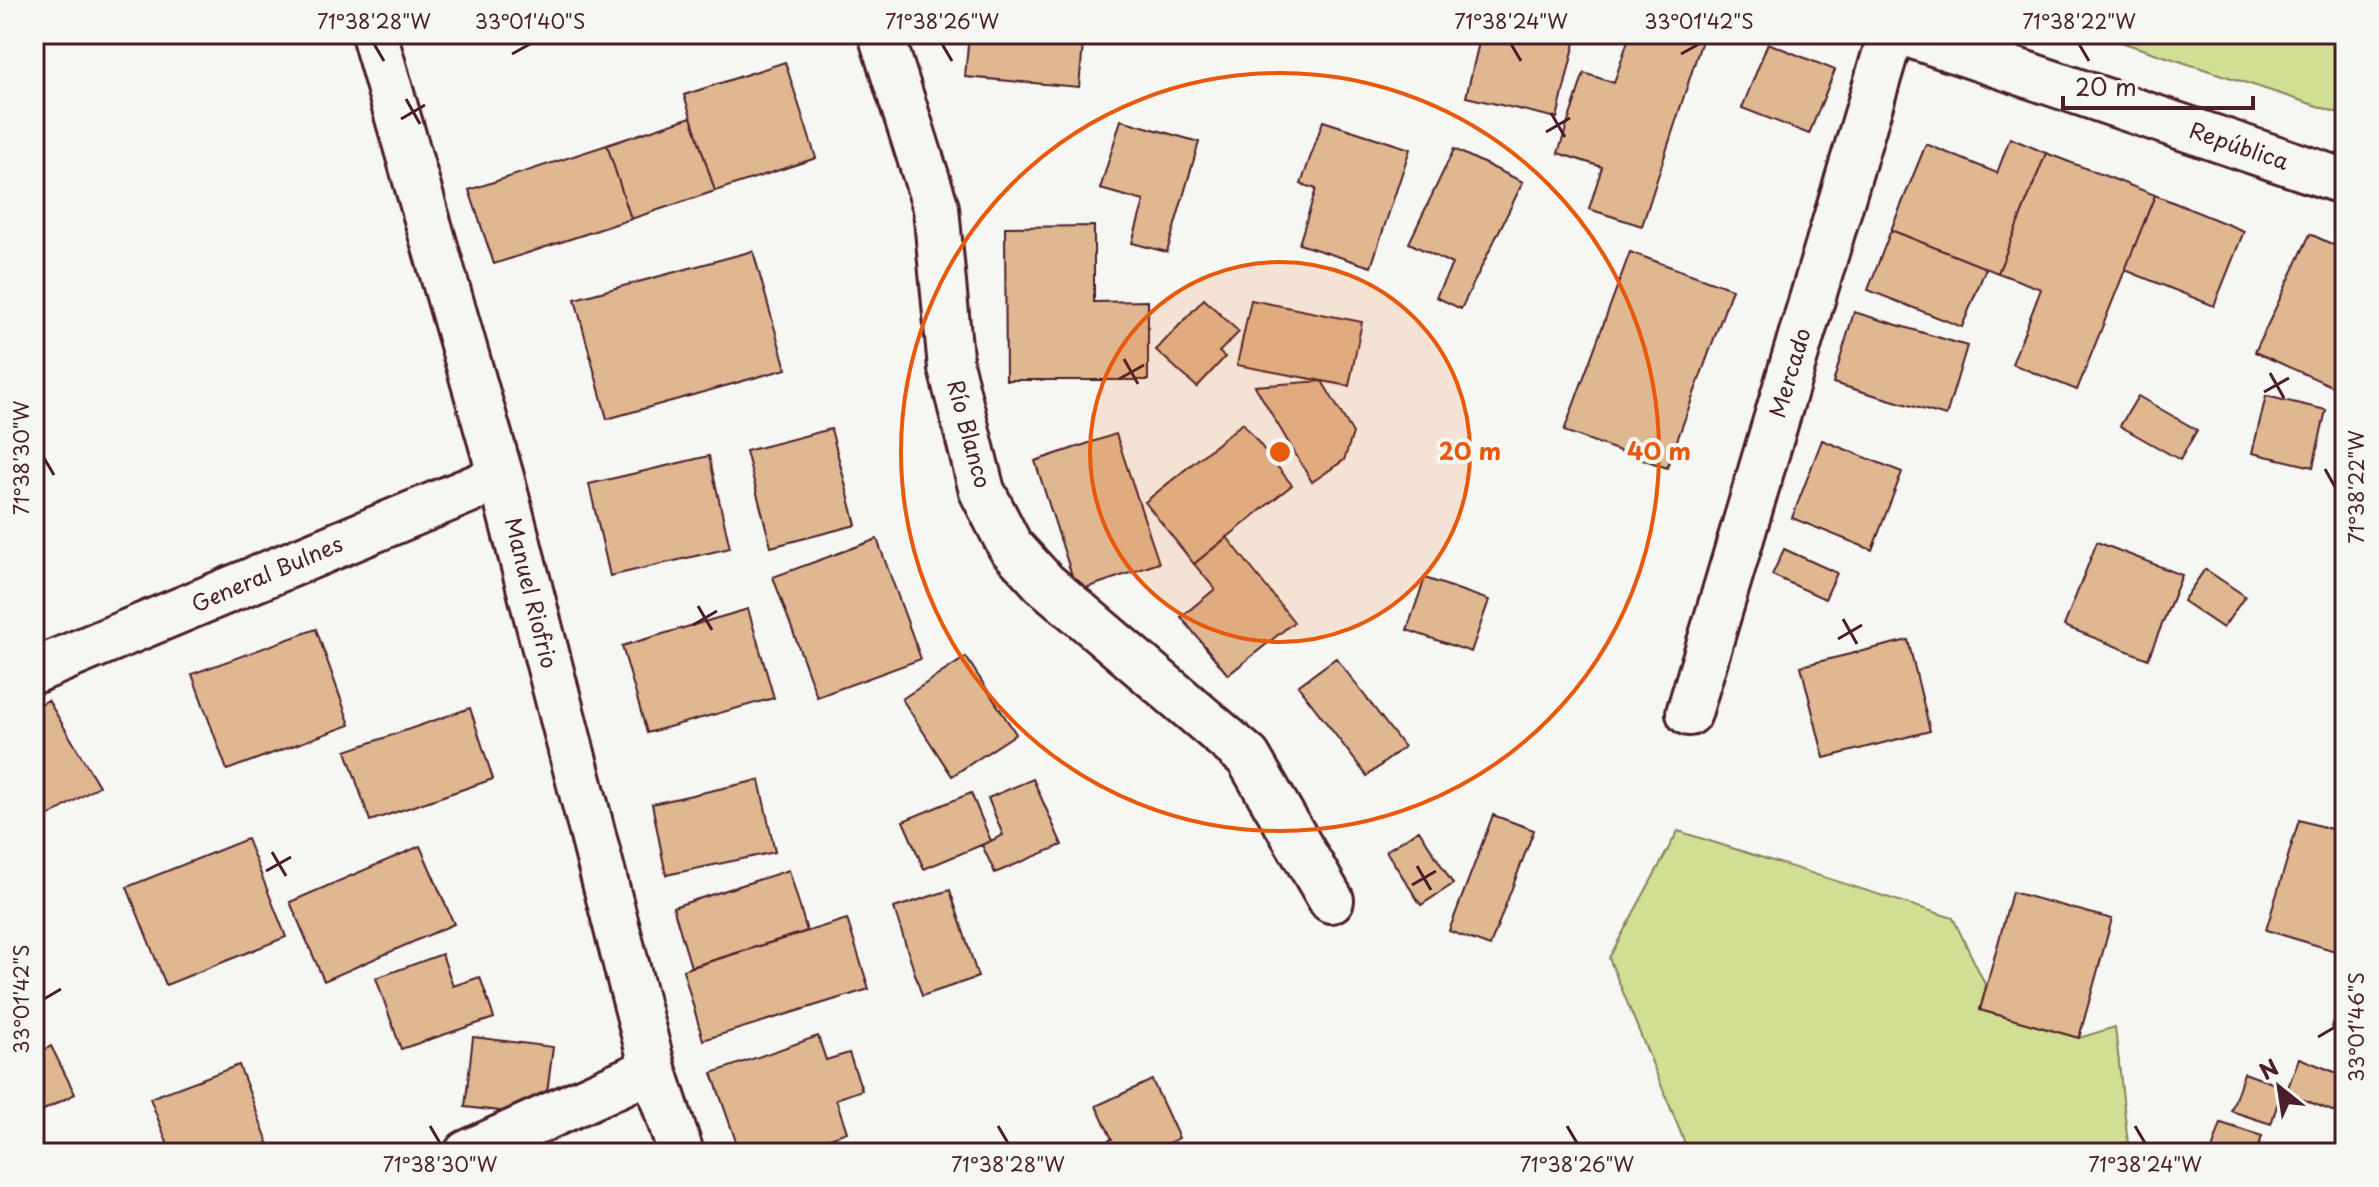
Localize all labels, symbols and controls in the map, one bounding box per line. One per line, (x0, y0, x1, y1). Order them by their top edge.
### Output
text: 71°38'28"W (317, 6, 431, 36)
text: 33°01'40"S (475, 6, 585, 36)
text: 71°38'26"W (885, 6, 1000, 36)
text: 71°38'24"W (1454, 6, 1568, 36)
text: 33°01'42"S (1644, 6, 1754, 36)
text: 71°38'22"W (2022, 6, 2136, 36)
scale bar (2063, 60, 2253, 110)
text: 20 m (2075, 68, 2137, 104)
street label: República (2186, 112, 2294, 177)
street label: Mercado (1759, 324, 1818, 422)
street label: Río Blanco (940, 376, 1001, 491)
text: 71°38'30"W (6, 400, 36, 515)
text: 71°38'22"W (2341, 430, 2371, 544)
text: 20 m (1439, 432, 1501, 468)
text: 40 m (1627, 432, 1691, 468)
centre of rings (1266, 438, 1294, 466)
street label: Manuel Riofrio (498, 514, 567, 672)
street label: General Bulnes (186, 526, 347, 619)
text: 33°01'42"S (6, 944, 36, 1054)
text: 33°01'46"S (2341, 972, 2371, 1082)
north arrow (2239, 1047, 2319, 1127)
text: N (2252, 1050, 2284, 1087)
text: 71°38'30"W (383, 1149, 498, 1179)
text: 71°38'28"W (951, 1149, 1065, 1179)
text: 71°38'26"W (1520, 1149, 1635, 1179)
text: 71°38'24"W (2088, 1149, 2202, 1179)

